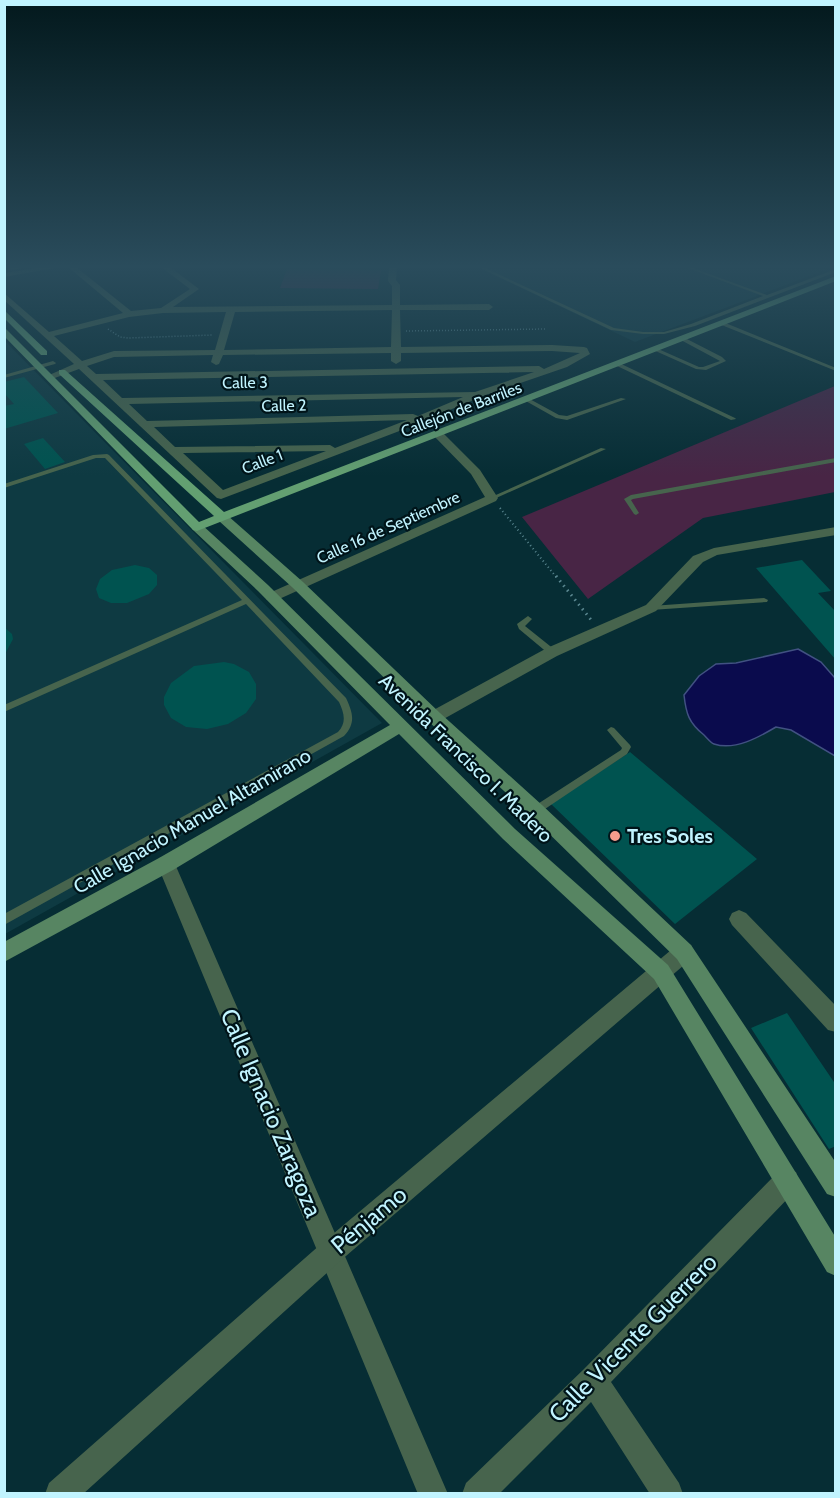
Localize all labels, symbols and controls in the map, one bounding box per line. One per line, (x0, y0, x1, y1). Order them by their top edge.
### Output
street label: Calle 3 (222, 373, 268, 392)
street label: Callejón de Barriles (398, 378, 525, 441)
street label: Calle 2 (261, 396, 307, 415)
street label: Calle 1 (239, 445, 285, 478)
street label: Calle 16 de Septiembre (314, 487, 463, 568)
street label: Avenida Francisco I. Madero (374, 669, 558, 847)
street label: Calle Ignacio Manuel Altamirano (69, 743, 315, 899)
place label: Tres Soles (627, 824, 713, 848)
marker: Tres Soles (608, 829, 622, 843)
street label: Calle Ignacio Zaragoza (214, 1004, 329, 1222)
street label: Pénjamo (325, 1180, 412, 1260)
street label: Calle Vicente Guerrero (542, 1247, 723, 1428)

